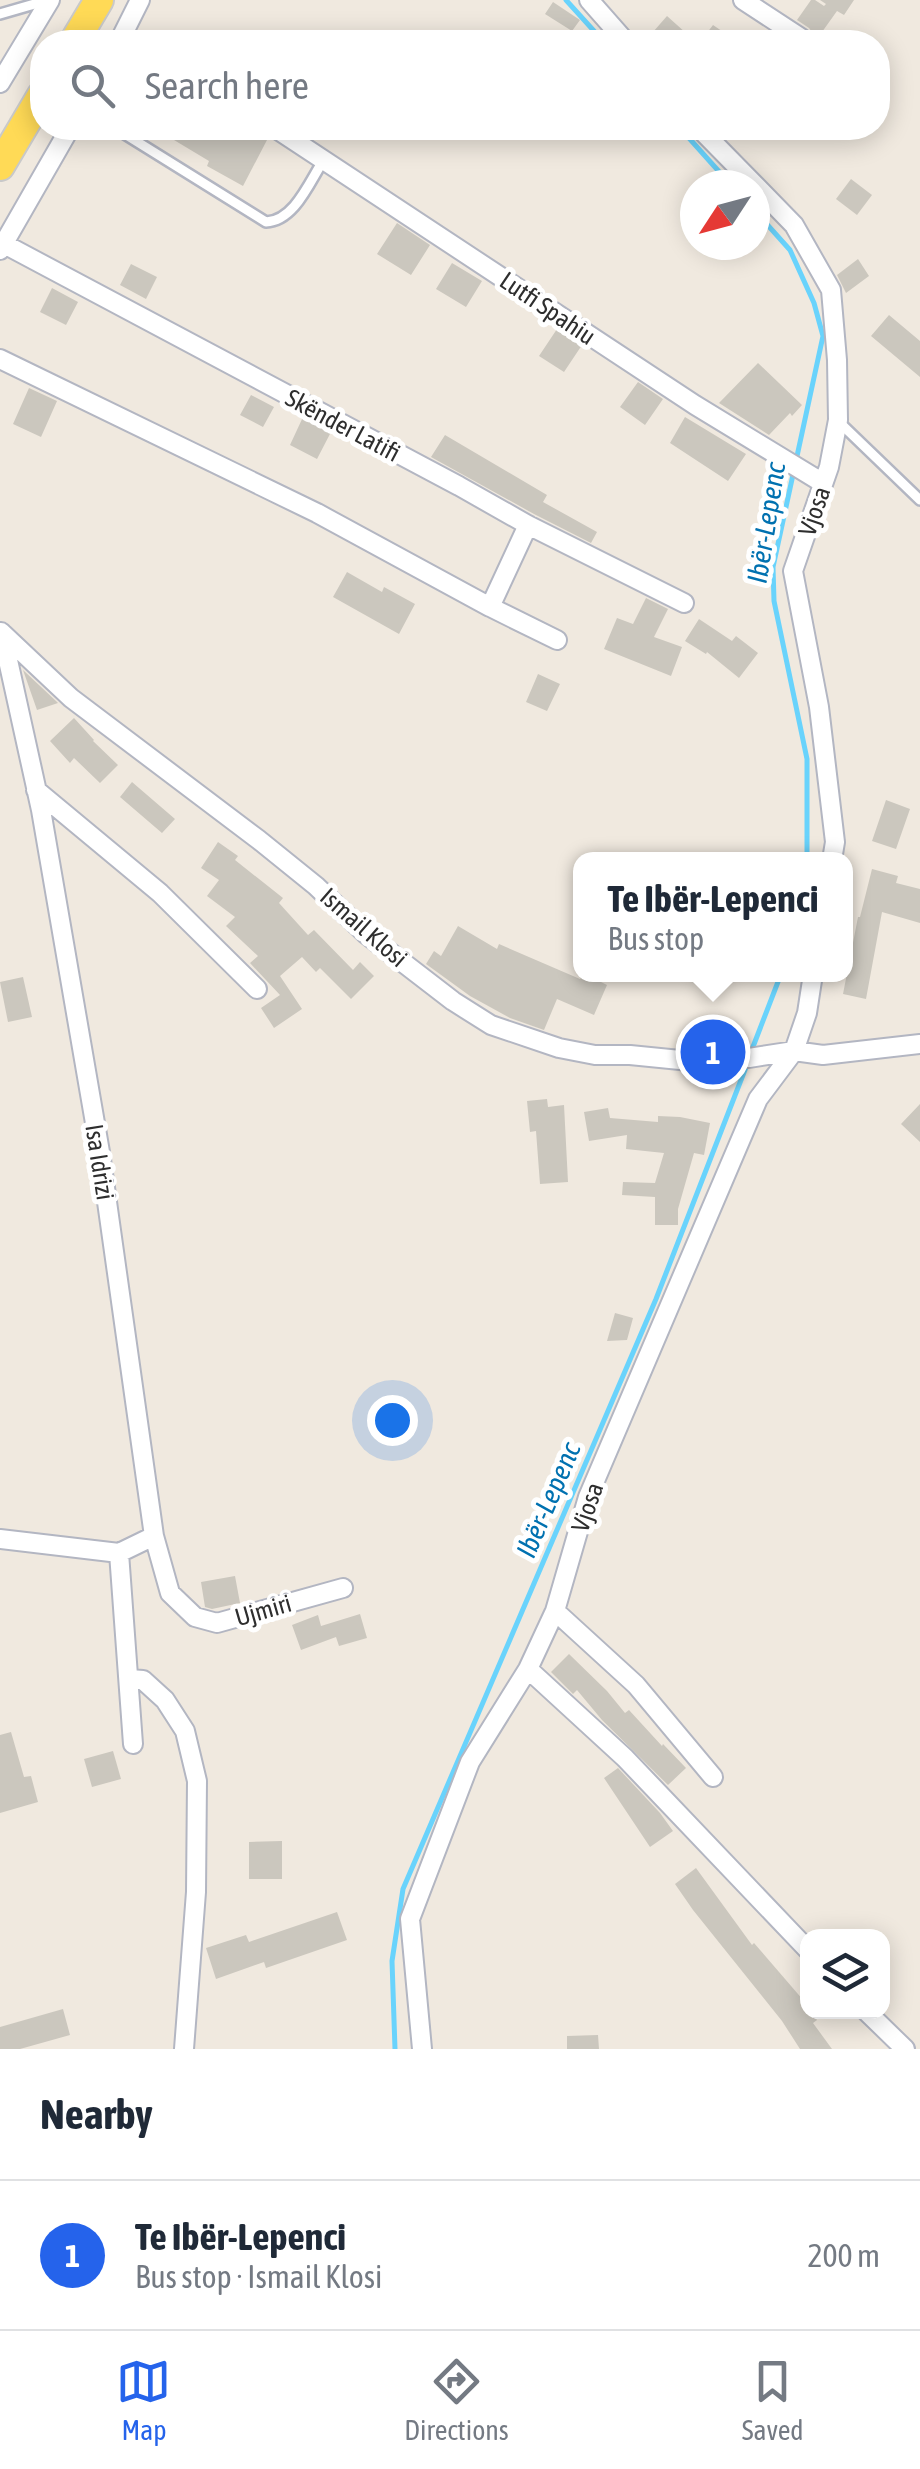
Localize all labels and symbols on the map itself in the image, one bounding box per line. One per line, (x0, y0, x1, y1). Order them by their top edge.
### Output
north arrow (680, 170, 770, 260)
street label: Lutfi Spahiu (495, 266, 601, 350)
street label: Skënder Latifi (281, 383, 405, 467)
water label: Ibër-Lepenc (741, 460, 791, 586)
street label: Vjosa (793, 483, 835, 539)
street label: Ismail Klosi (315, 882, 413, 972)
pin: 1 (680, 1014, 746, 1090)
street label: Isa Idrizi (80, 1122, 120, 1202)
your location (367, 1395, 418, 1446)
water label: Ibër-Lepenc (509, 1437, 587, 1562)
street label: Vjosa (566, 1479, 608, 1535)
street label: Ujmiri (232, 1589, 294, 1631)

